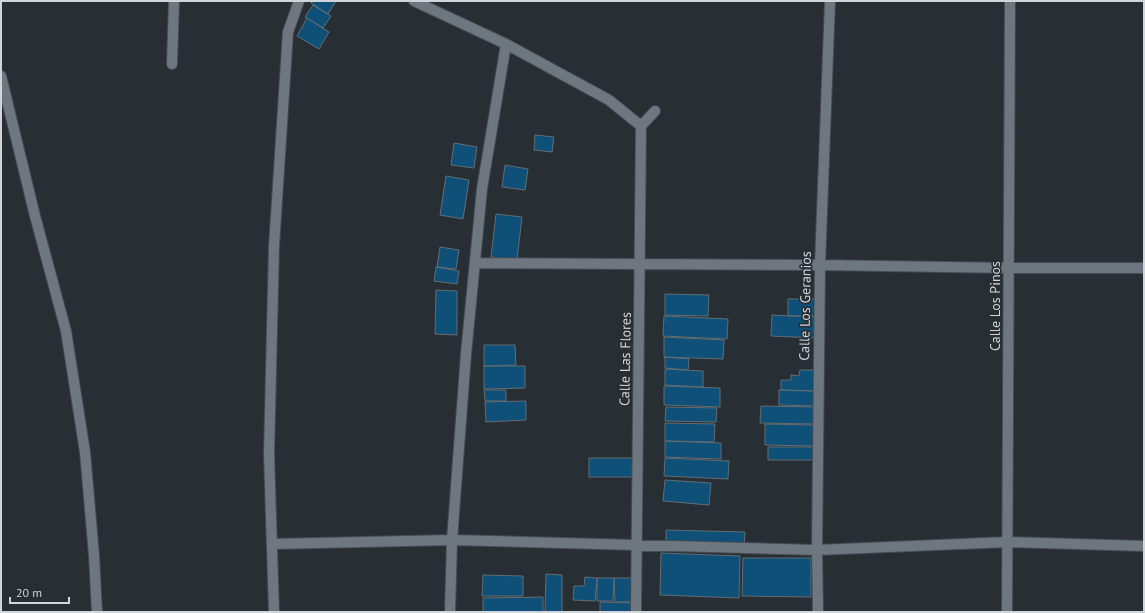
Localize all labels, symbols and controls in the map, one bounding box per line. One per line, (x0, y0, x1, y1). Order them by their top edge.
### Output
street label: Calle Los Geranios (795, 251, 815, 361)
street label: Calle Los Pinos (986, 261, 1004, 351)
street label: Calle Las Flores (615, 312, 635, 406)
scale bar (10, 579, 69, 605)
text: 20 m (16, 585, 42, 600)

